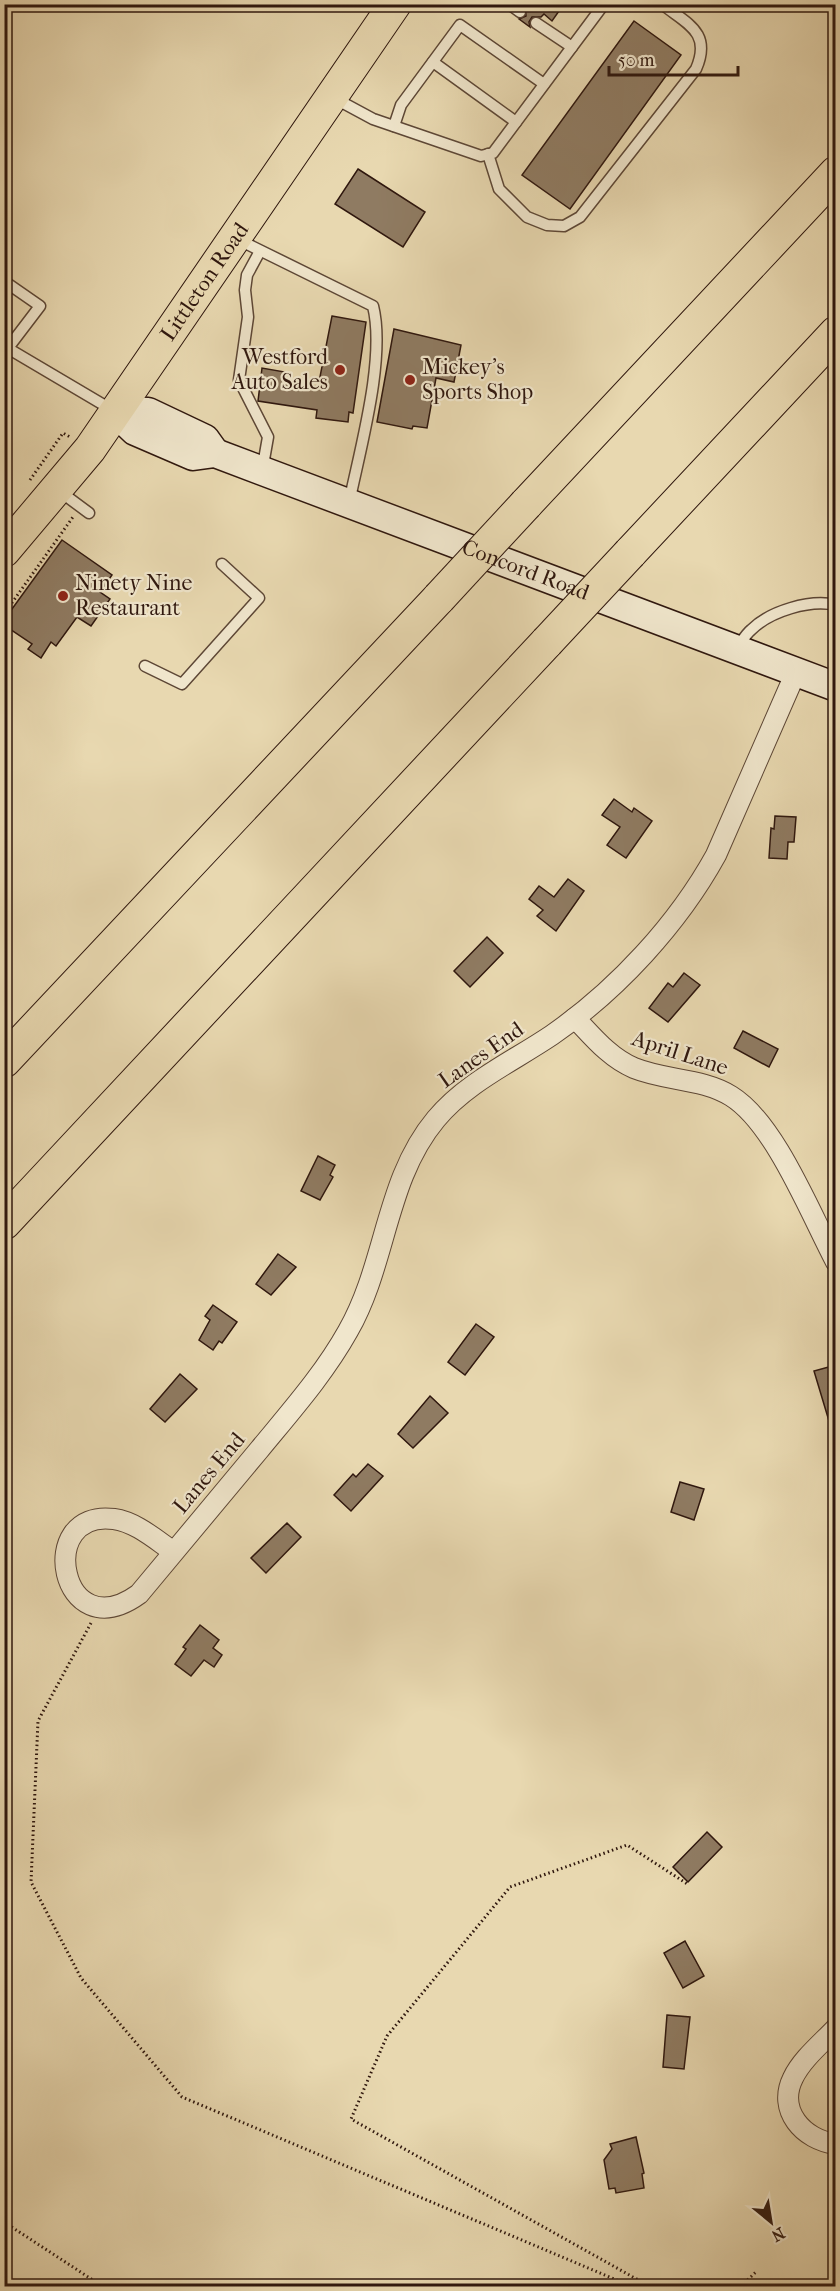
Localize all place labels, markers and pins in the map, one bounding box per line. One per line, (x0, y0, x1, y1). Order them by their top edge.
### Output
place label: Westford Auto Sales (230, 344, 329, 395)
place label: Mickey's Sports Shop (422, 354, 533, 405)
marker: Westford Auto Sales (333, 363, 347, 377)
marker: Mickey's Sports Shop (403, 373, 417, 387)
place label: Ninety Nine Restaurant (75, 570, 192, 621)
marker: Ninety Nine Restaurant (56, 589, 70, 603)

